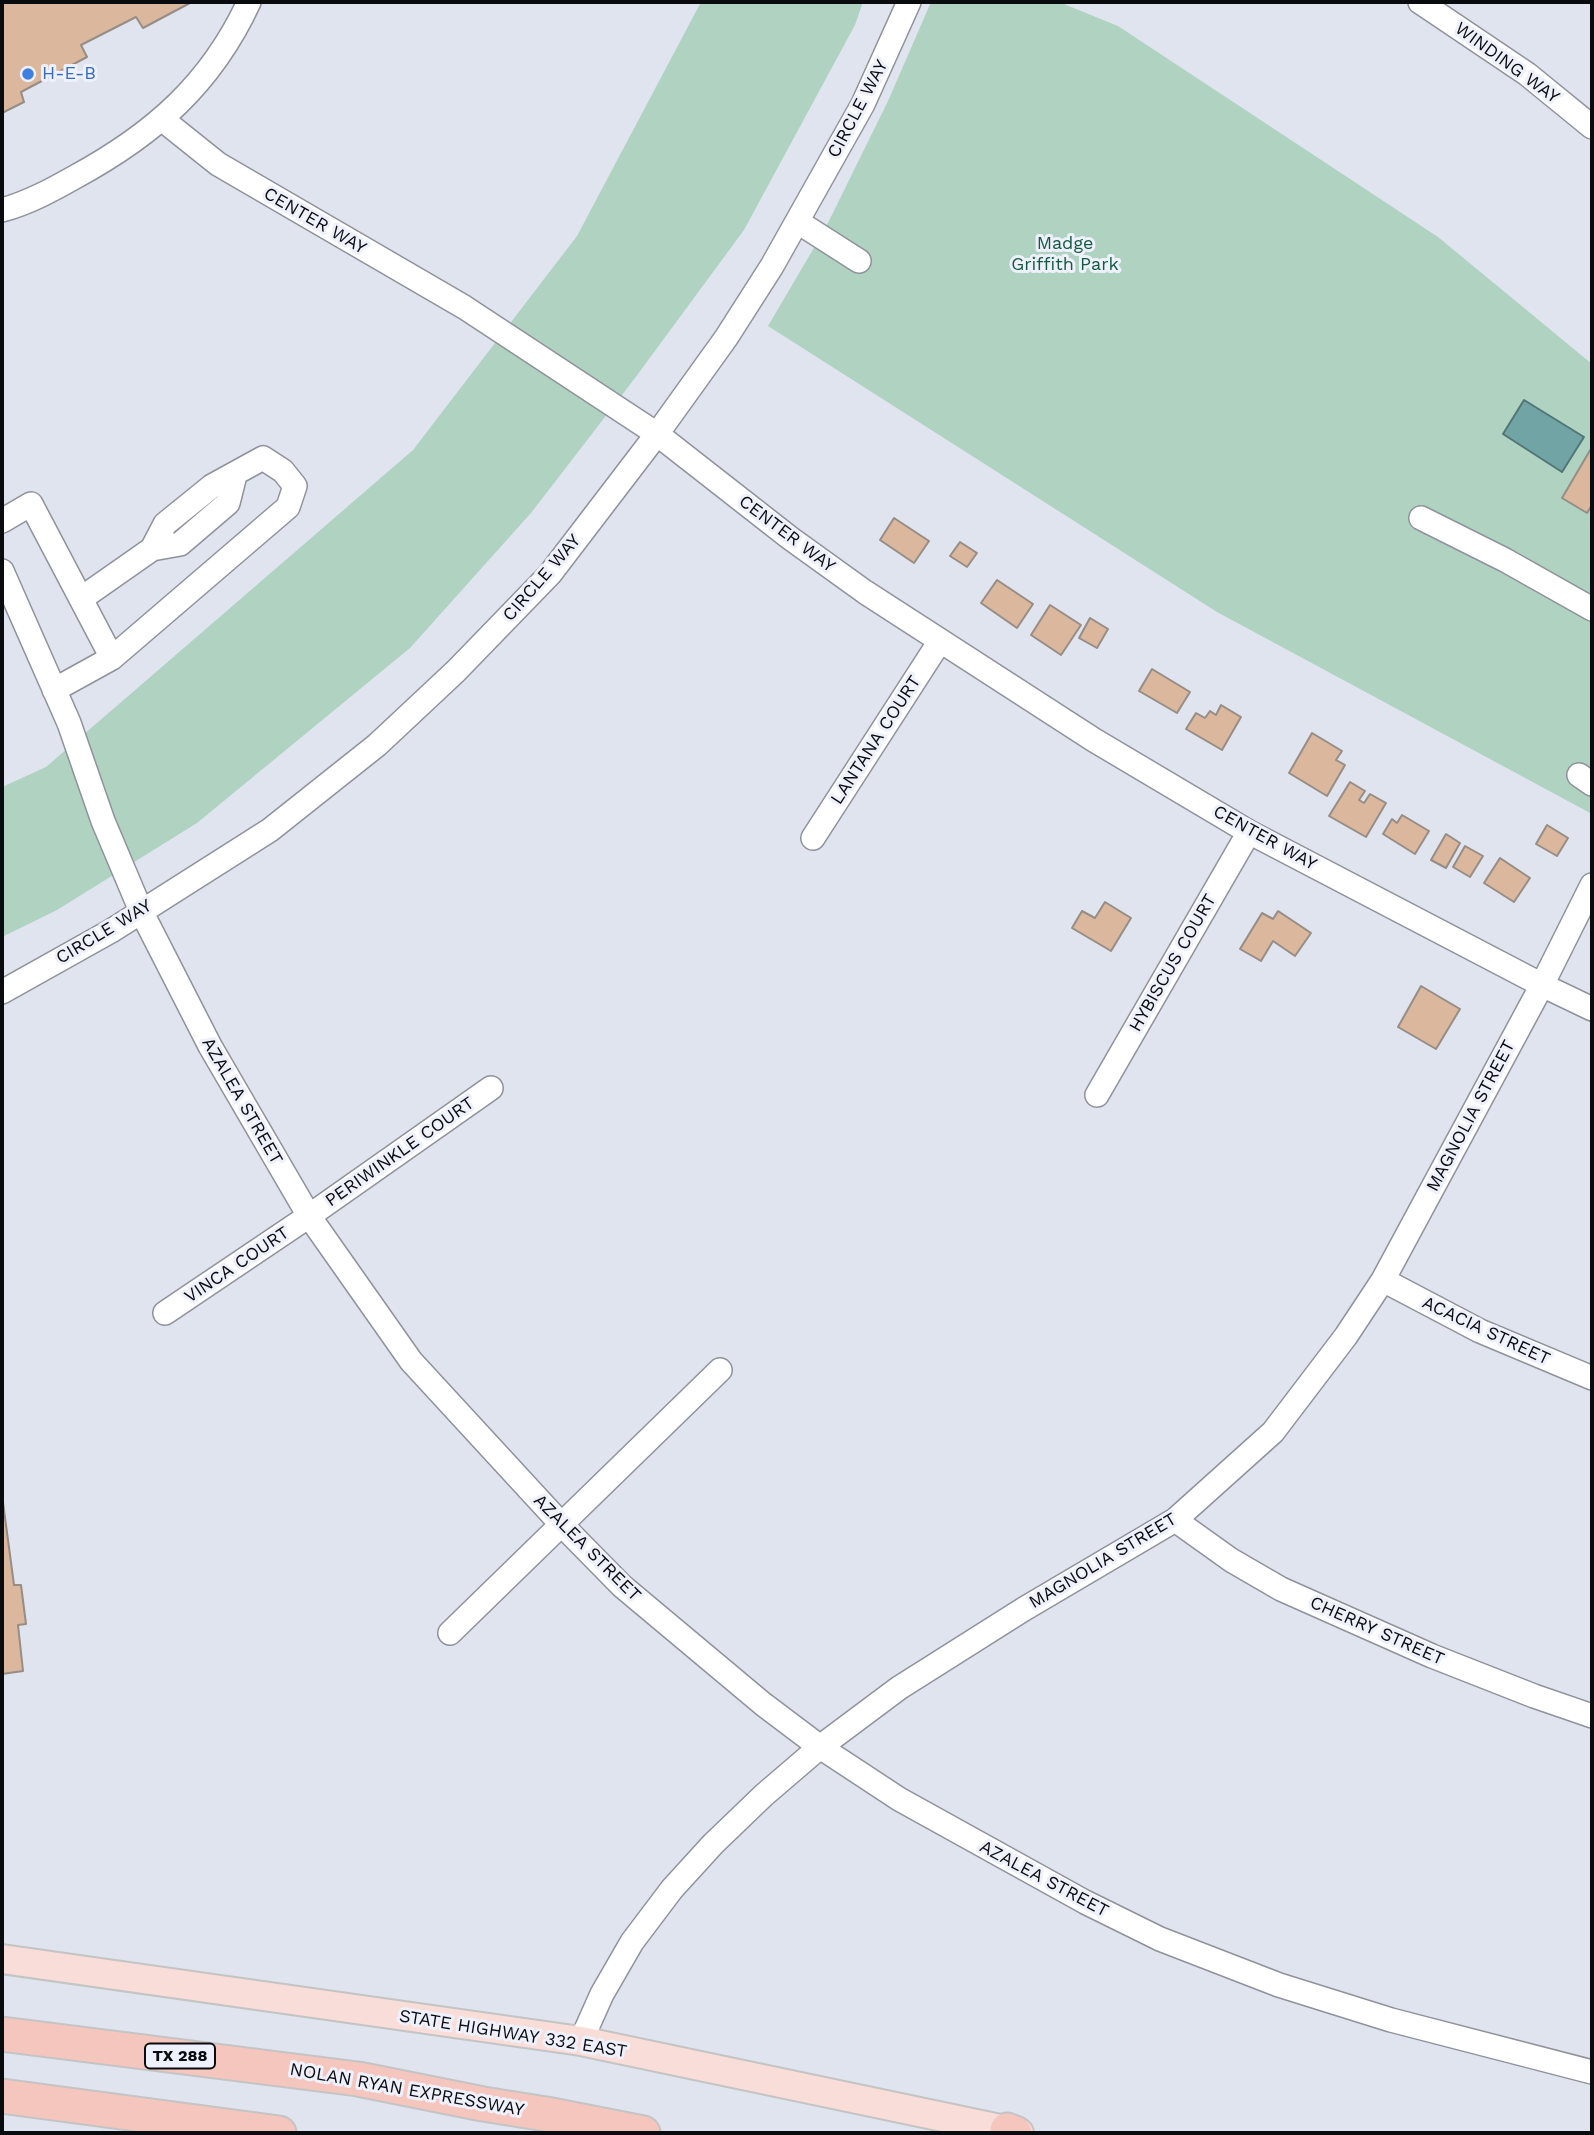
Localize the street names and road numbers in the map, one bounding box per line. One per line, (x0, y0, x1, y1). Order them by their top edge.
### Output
street label: WINDING WAY (1450, 18, 1564, 108)
street label: CIRCLE WAY (823, 56, 893, 162)
street label: CENTER WAY (260, 183, 370, 259)
street label: CENTER WAY (735, 491, 839, 577)
street label: CIRCLE WAY (498, 530, 586, 626)
street label: LANTANA COURT (826, 672, 926, 808)
street label: CENTER WAY (1209, 801, 1321, 875)
street label: HYBISCUS COURT (1125, 890, 1221, 1036)
street label: CIRCLE WAY (52, 895, 156, 969)
street label: AZALEA STREET (197, 1034, 287, 1168)
street label: MAGNOLIA STREET (1422, 1037, 1520, 1195)
street label: PERIWINKLE COURT (321, 1092, 479, 1212)
street label: VINCA COURT (181, 1222, 293, 1308)
street label: ACACIA STREET (1419, 1292, 1553, 1370)
street label: AZALEA STREET (529, 1490, 645, 1606)
street label: MAGNOLIA STREET (1025, 1508, 1181, 1614)
street label: CHERRY STREET (1307, 1592, 1447, 1670)
street label: AZALEA STREET (976, 1836, 1112, 1922)
street label: STATE HIGHWAY 332 EAST (398, 2005, 628, 2063)
road number: TX 288 (145, 2044, 215, 2068)
street label: NOLAN RYAN EXPRESSWAY (288, 2059, 526, 2121)

